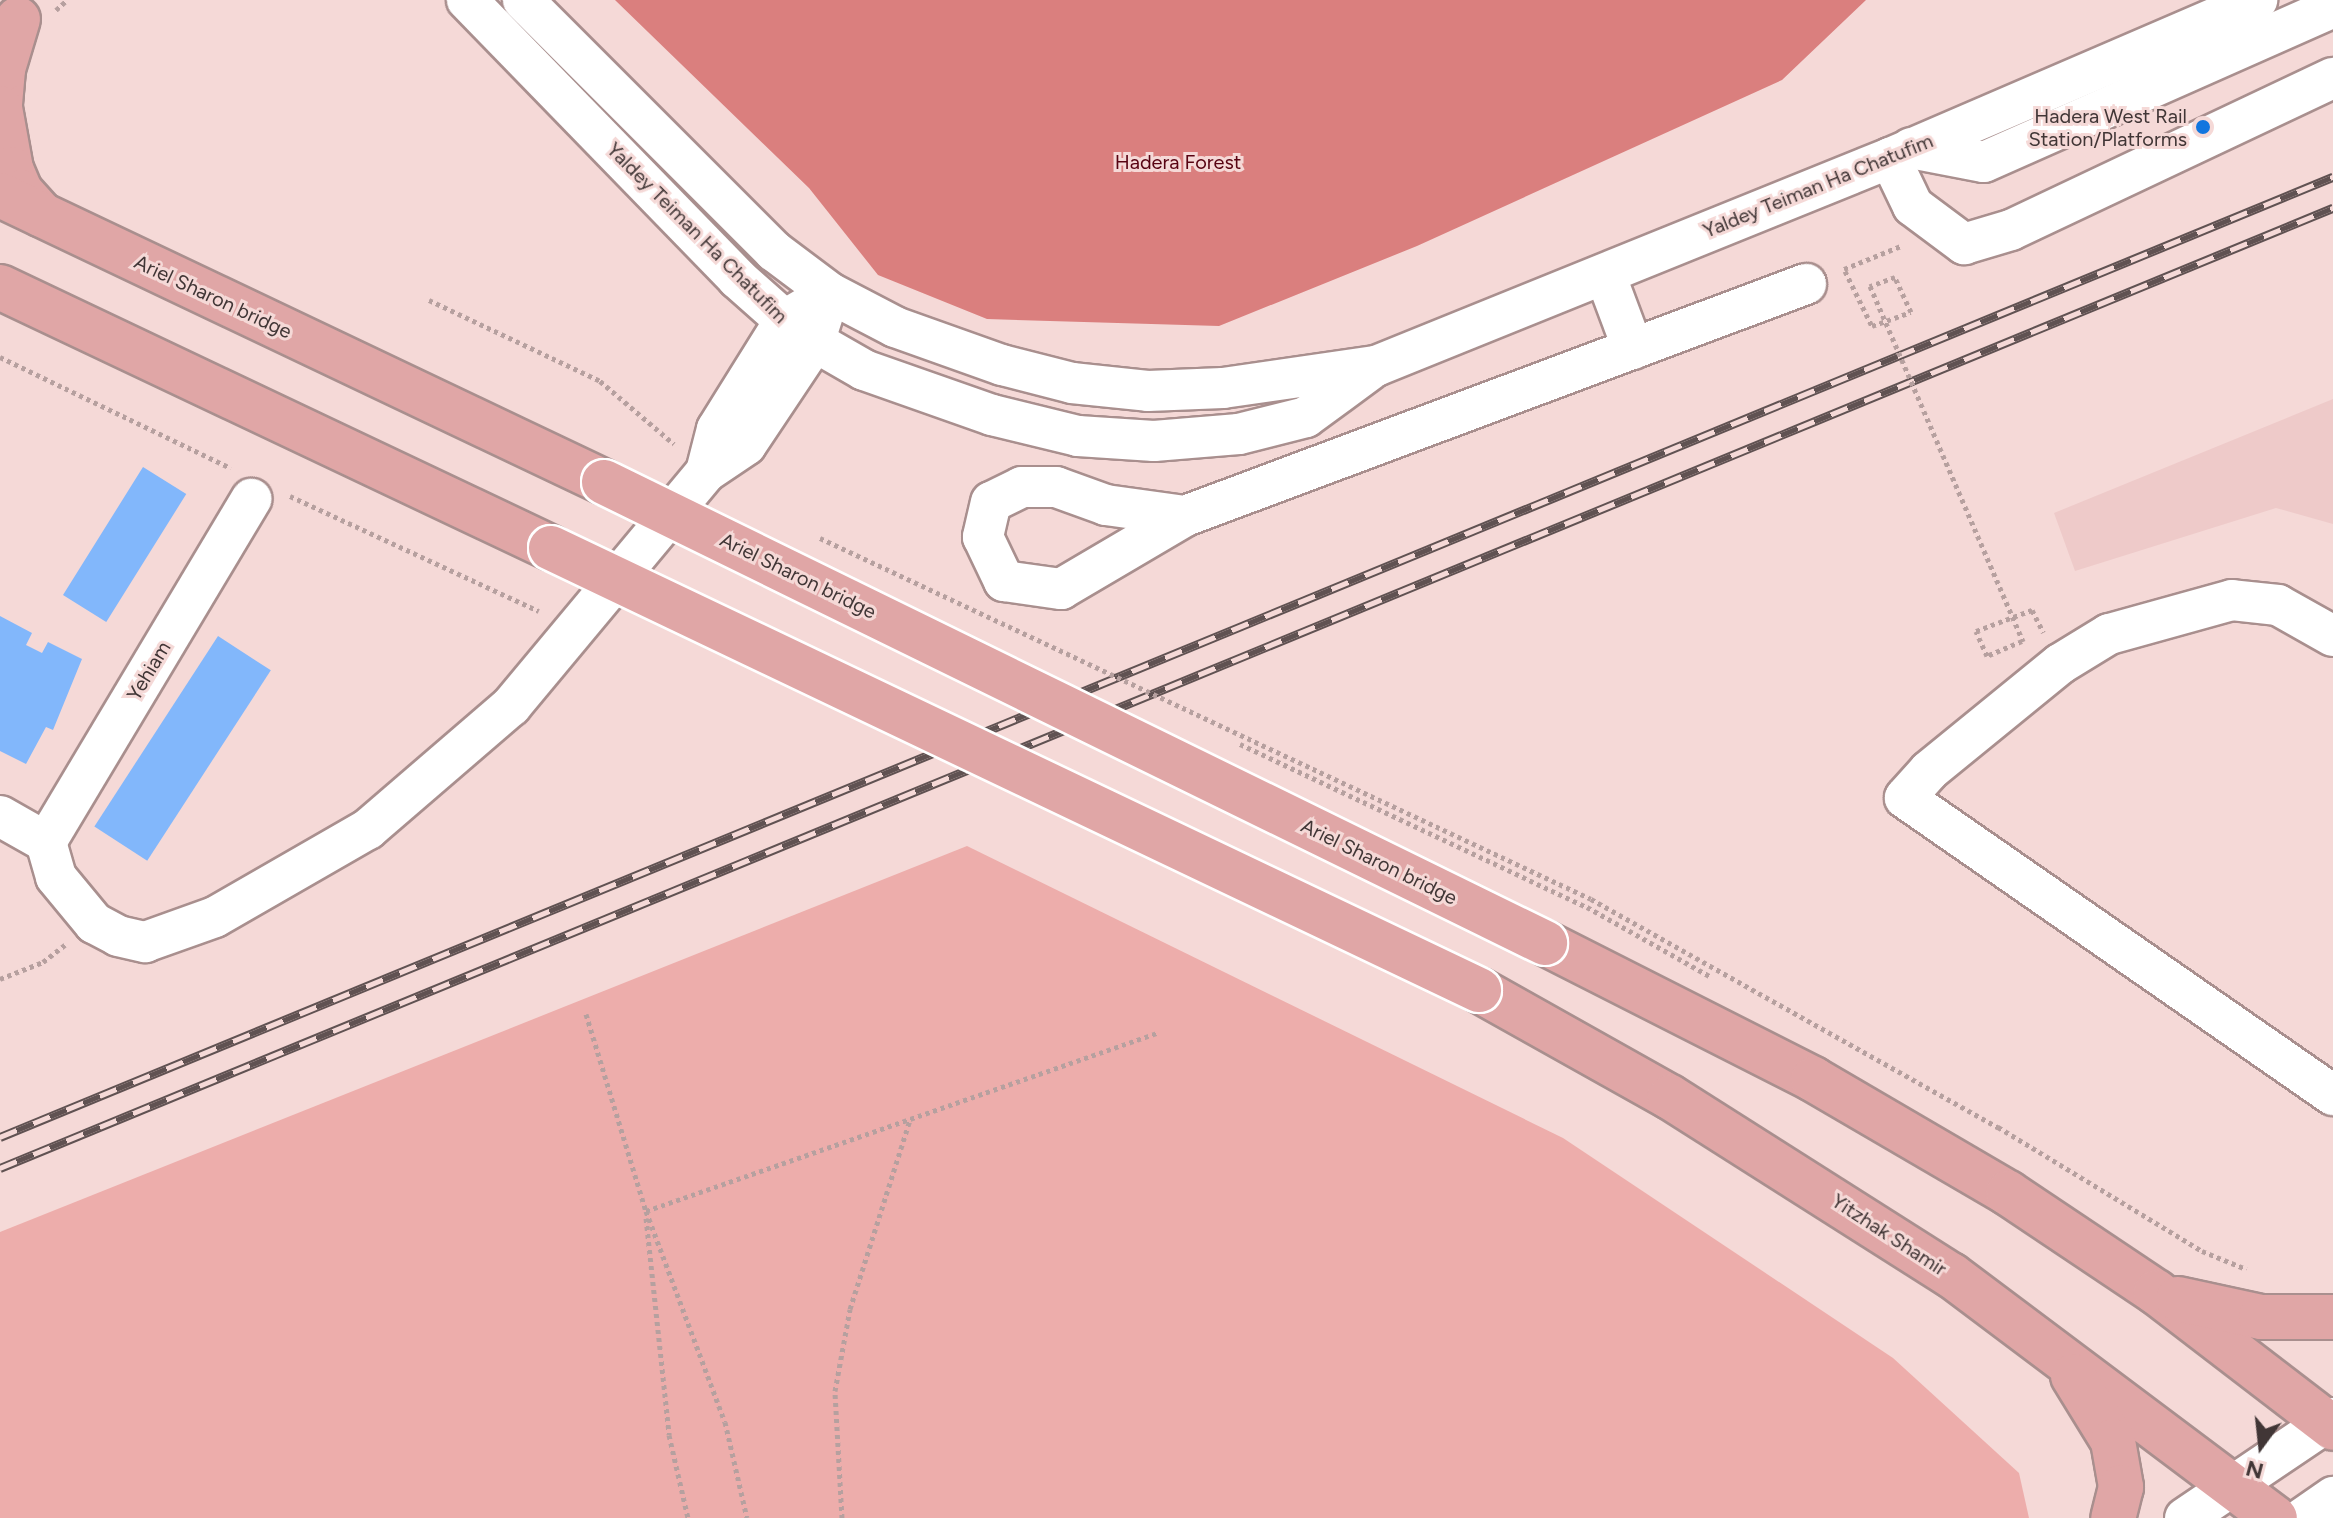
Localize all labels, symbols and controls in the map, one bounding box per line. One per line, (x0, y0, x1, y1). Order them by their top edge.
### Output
place label: Hadera West Rail Station/Platforms (2029, 104, 2187, 151)
marker: Hadera West Rail Station/Platforms (2194, 118, 2212, 136)
street label: Yaldey Teiman Ha Chatufim (1700, 129, 1936, 243)
street label: Yaldey Teiman Ha Chatufim (602, 138, 792, 328)
park label: Hadera Forest (1115, 150, 1241, 174)
street label: Ariel Sharon bridge (131, 250, 295, 344)
street label: Ariel Sharon bridge (716, 528, 880, 624)
street label: Yehiam (122, 637, 176, 705)
street label: Ariel Sharon bridge (1297, 814, 1461, 910)
street label: Yitzhak Shamir (1827, 1189, 1951, 1281)
north arrow (2221, 1406, 2301, 1486)
text: N (2243, 1454, 2266, 1485)

